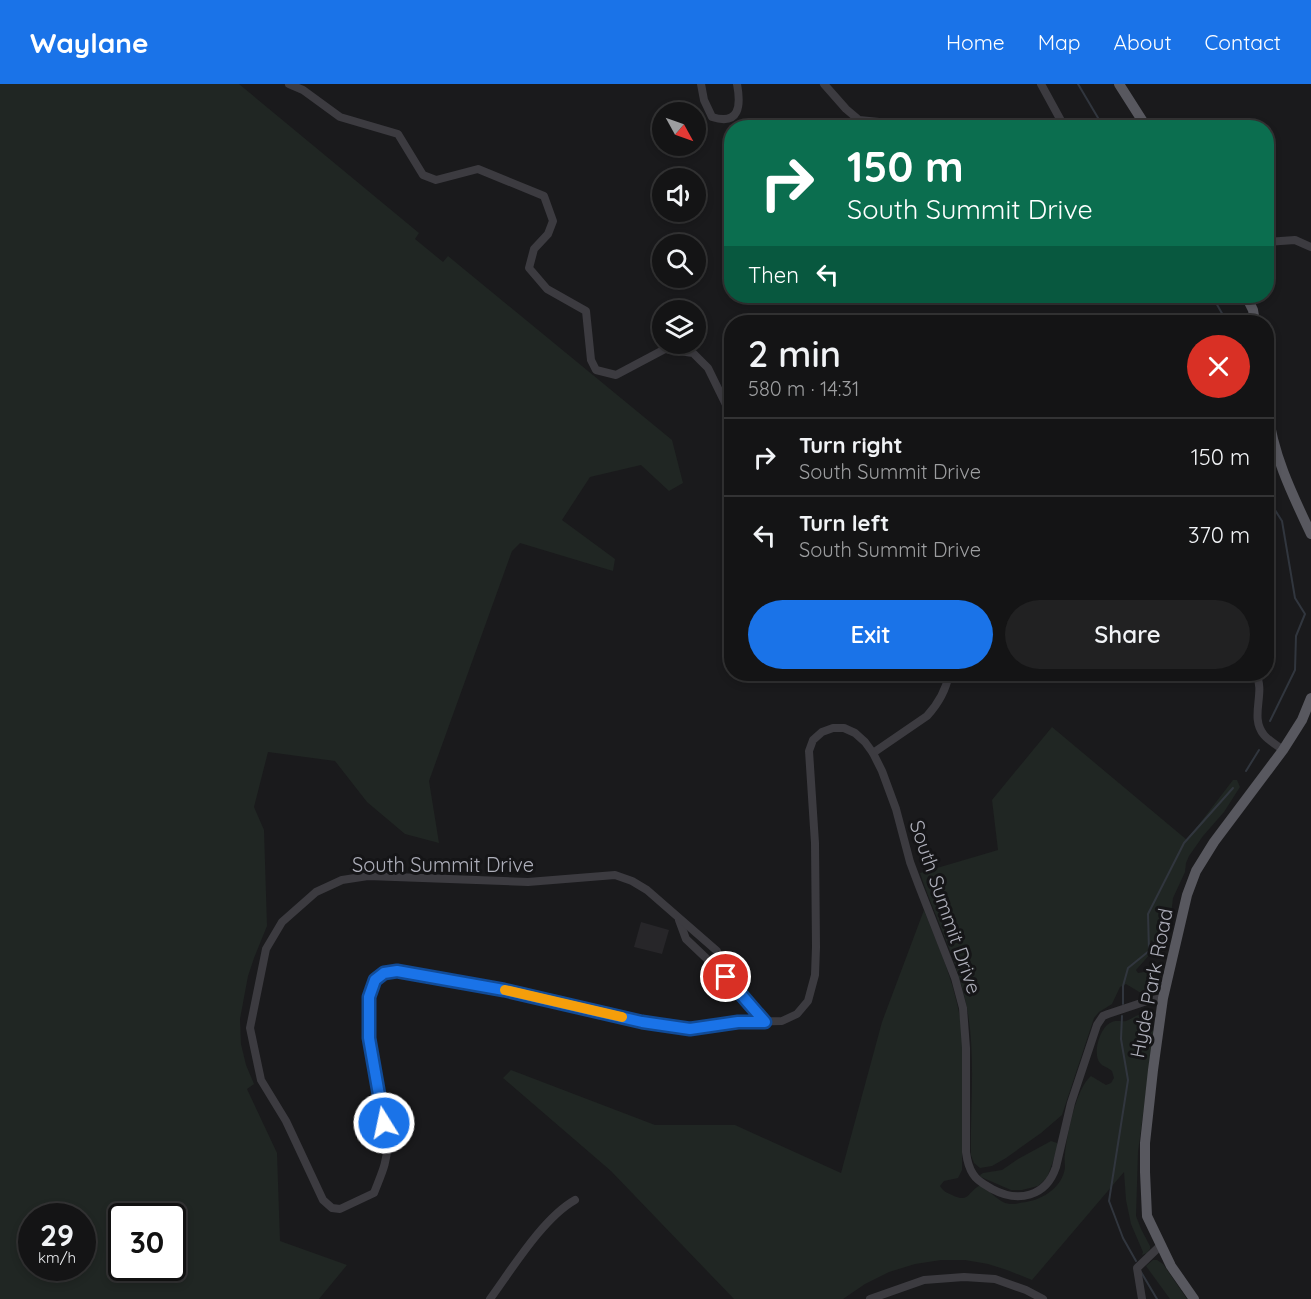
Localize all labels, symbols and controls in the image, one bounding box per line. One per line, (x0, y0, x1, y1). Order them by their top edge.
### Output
text: Waylane (30, 25, 149, 60)
text: Home (946, 29, 1005, 55)
text: Map (1038, 29, 1081, 55)
text: About (1114, 29, 1172, 55)
text: Contact (1205, 29, 1281, 55)
north arrow (652, 102, 706, 156)
map controls (652, 102, 706, 354)
text: 150 m (847, 140, 964, 193)
icon: right (748, 144, 826, 222)
button: sound (652, 168, 706, 222)
text: South Summit Drive (847, 192, 1093, 226)
button: search (652, 234, 706, 288)
icon: left (811, 258, 844, 291)
text: Then (748, 261, 799, 289)
button: layers (652, 300, 706, 354)
text: 2 min (748, 331, 841, 376)
button: close (1187, 335, 1250, 398)
text: 580 m · 14:31 (748, 376, 859, 401)
text: Turn right (799, 431, 903, 459)
icon: right (748, 441, 781, 474)
text: 150 m (1191, 443, 1250, 471)
text: South Summit Drive (799, 459, 981, 484)
text: Turn left (799, 509, 889, 537)
icon: left (748, 519, 781, 552)
text: 370 m (1188, 521, 1250, 549)
text: South Summit Drive (799, 537, 981, 562)
button: Exit (748, 600, 993, 669)
button: Share (1005, 600, 1250, 669)
street label: South Summit Drive (905, 817, 987, 997)
street label: South Summit Drive (352, 852, 534, 877)
street label: Hyde Park Road (1124, 906, 1178, 1060)
pin (700, 951, 751, 1002)
icon: arrive (709, 960, 742, 993)
position arrow (352, 1091, 416, 1155)
speed limit sign: 30 (108, 1203, 186, 1281)
text: 29 (40, 1216, 74, 1254)
text: km/h (38, 1248, 76, 1267)

